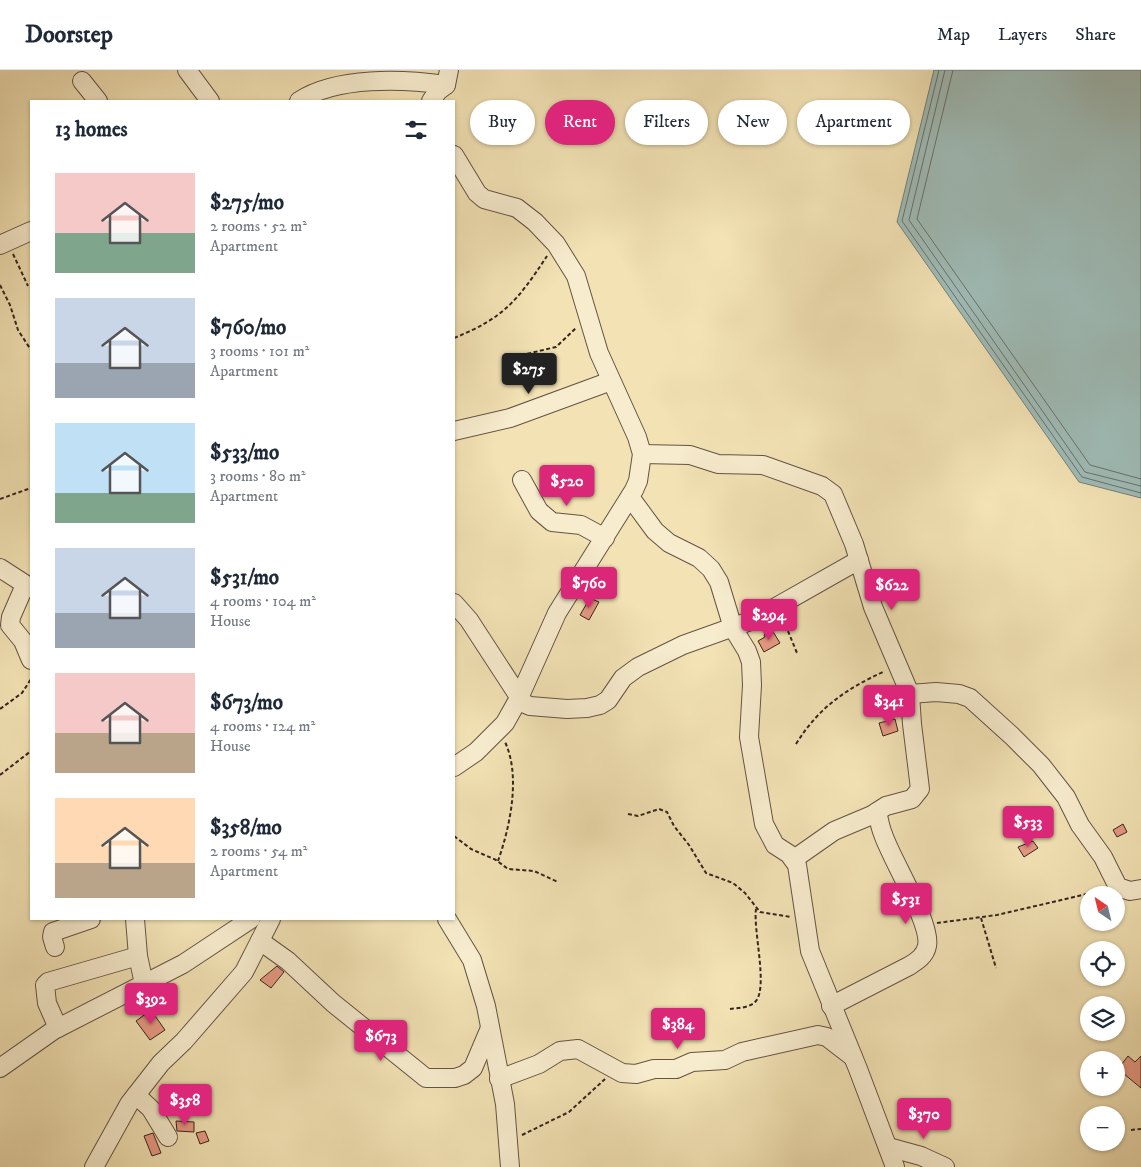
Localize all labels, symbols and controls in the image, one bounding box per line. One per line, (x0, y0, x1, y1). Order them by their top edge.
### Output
text: Doorstep (25, 20, 113, 50)
text: Map (937, 24, 970, 46)
text: Layers (998, 24, 1047, 46)
text: Share (1075, 24, 1116, 46)
chip: Buy (470, 100, 535, 145)
chip: Rent (545, 100, 615, 145)
chip: Filters (625, 100, 708, 145)
chip: New (718, 100, 787, 145)
chip: Apartment (797, 100, 910, 145)
icon: filters (402, 116, 430, 144)
text: 13 homes (55, 117, 128, 143)
text: $275/mo (210, 190, 284, 216)
icon: home (95, 193, 155, 253)
text: 2 rooms · 52 m² (210, 216, 307, 236)
text: Apartment (210, 236, 278, 256)
text: $760/mo (210, 315, 286, 341)
icon: home (95, 318, 155, 378)
text: 3 rooms · 101 m² (210, 341, 309, 361)
pin: $275 (499, 352, 559, 395)
text: $275 (513, 359, 545, 379)
text: Apartment (210, 361, 278, 381)
text: $533/mo (210, 440, 279, 466)
icon: home (95, 443, 155, 503)
pin: $520 (537, 464, 597, 507)
text: 3 rooms · 80 m² (210, 466, 306, 486)
text: $520 (550, 471, 584, 491)
text: Apartment (210, 486, 278, 506)
text: $531/mo (210, 565, 279, 591)
pin: $760 (559, 566, 619, 609)
icon: home (95, 568, 155, 628)
pin: $622 (862, 568, 922, 611)
text: $760 (572, 573, 606, 593)
text: $622 (876, 575, 908, 595)
text: 4 rooms · 104 m² (210, 591, 316, 611)
pin: $294 (739, 598, 799, 641)
text: $294 (752, 605, 786, 625)
text: House (210, 611, 251, 631)
pin: $341 (859, 684, 919, 727)
text: $673/mo (210, 690, 283, 716)
text: $341 (874, 691, 904, 711)
icon: home (95, 693, 155, 753)
text: 4 rooms · 124 m² (210, 716, 315, 736)
text: House (210, 736, 251, 756)
pin: $533 (998, 806, 1058, 848)
text: $533 (1014, 812, 1042, 832)
text: $358/mo (210, 815, 282, 841)
icon: home (95, 818, 155, 878)
text: 2 rooms · 54 m² (210, 841, 307, 861)
text: Apartment (210, 861, 278, 881)
pin: $531 (876, 882, 936, 925)
north arrow (1080, 886, 1125, 931)
map controls (1080, 886, 1125, 1151)
text: $531 (892, 889, 920, 909)
button: locate (1080, 941, 1125, 986)
pin: $392 (121, 982, 181, 1025)
text: $392 (136, 989, 166, 1009)
button: layers (1080, 996, 1125, 1041)
pin: $384 (648, 1008, 708, 1050)
text: $384 (662, 1014, 694, 1034)
pin: $673 (351, 1020, 411, 1062)
text: $673 (365, 1026, 397, 1046)
button: + (1080, 1051, 1125, 1096)
pin: $358 (155, 1084, 215, 1126)
text: $358 (170, 1090, 200, 1110)
pin: $370 (894, 1098, 954, 1140)
text: $370 (908, 1104, 940, 1124)
button: − (1080, 1106, 1125, 1151)

